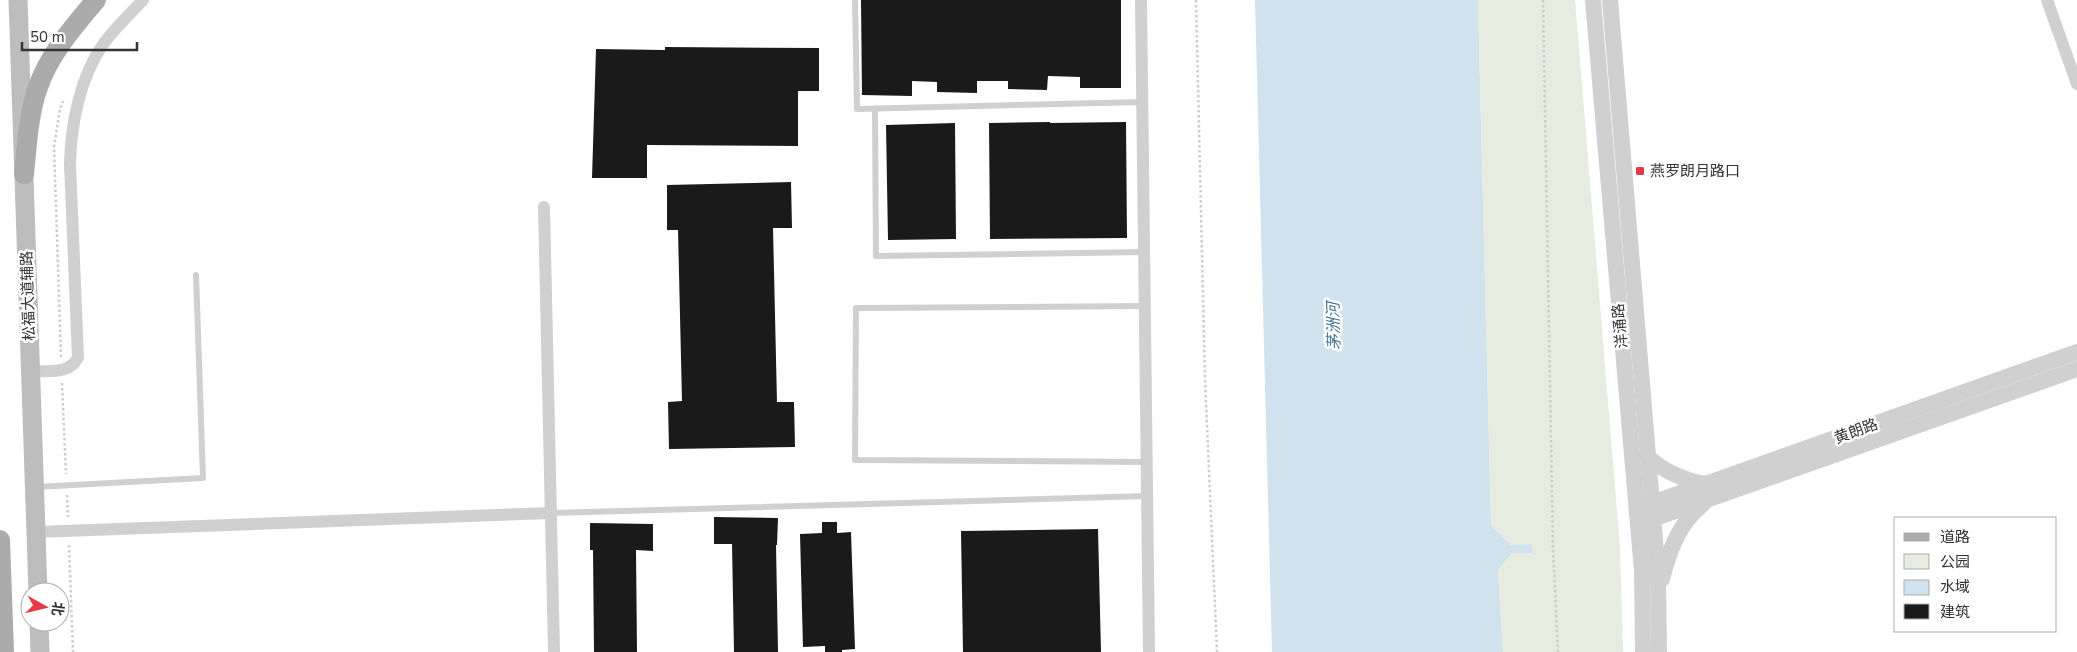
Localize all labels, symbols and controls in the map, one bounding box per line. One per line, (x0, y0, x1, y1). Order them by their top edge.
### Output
scale bar (22, 20, 138, 52)
text: 50 m (30, 27, 65, 47)
place label: 燕罗朗月路口 (1650, 161, 1740, 181)
marker: 燕罗朗月路口 (1634, 165, 1646, 177)
street label: 松福大道辅路 (16, 251, 40, 341)
water label: 茅洲河 (1323, 299, 1345, 350)
street label: 洋涌路 (1608, 303, 1632, 349)
street label: 黄朗路 (1831, 414, 1881, 448)
legend (1894, 517, 2057, 632)
text: 道路 (1940, 527, 1970, 547)
text: 公园 (1940, 552, 1970, 572)
text: 水域 (1940, 577, 1970, 597)
north arrow (20, 582, 70, 632)
text: 北 (47, 600, 68, 617)
text: 建筑 (1940, 602, 1970, 622)

